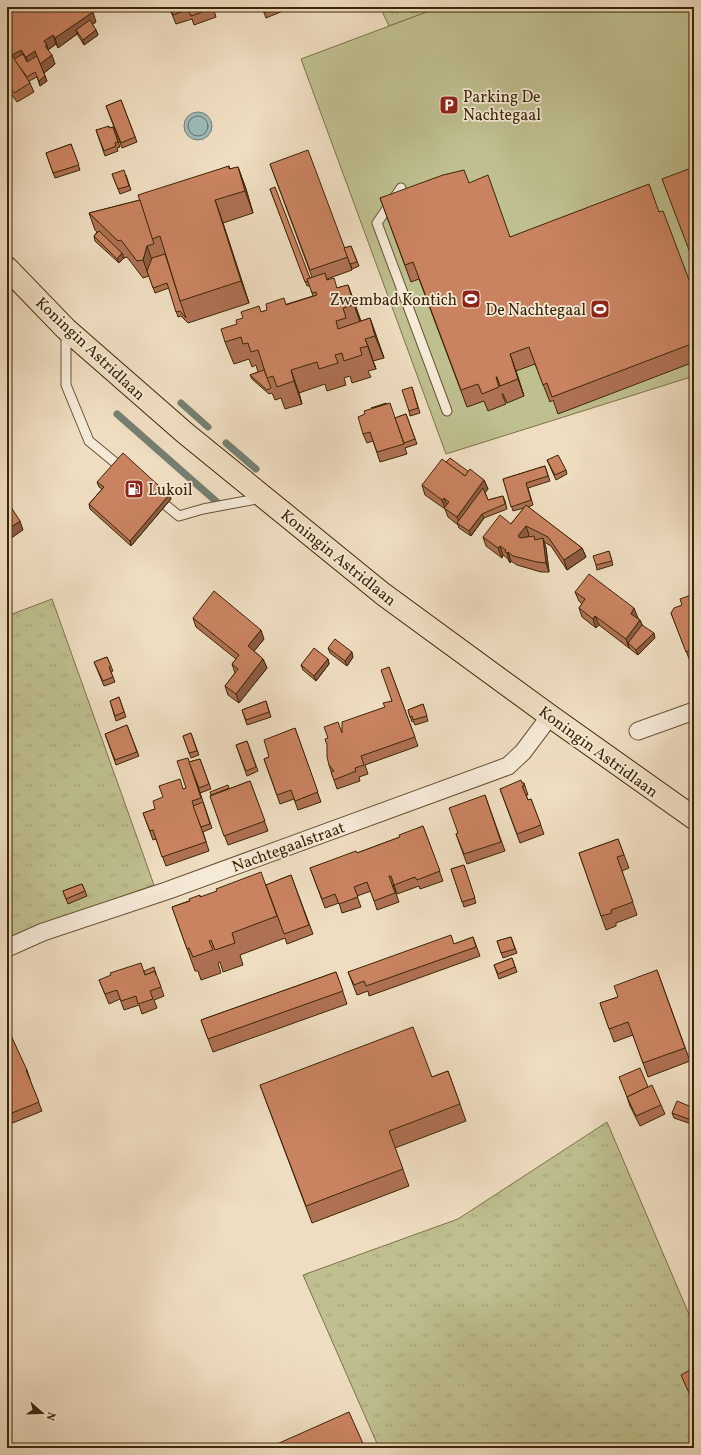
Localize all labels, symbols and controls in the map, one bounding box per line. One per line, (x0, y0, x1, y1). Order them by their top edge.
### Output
place label: Parking De Nachtegaal (463, 87, 541, 127)
parking icon: Parking De Nachtegaal (438, 94, 460, 116)
sports icon: Zwembad Kontich (460, 288, 482, 310)
place label: Zwembad Kontich (330, 290, 457, 312)
street label: Koningin Astridlaan (30, 293, 149, 406)
sports icon: De Nachtegaal (589, 298, 611, 320)
place label: De Nachtegaal (485, 300, 586, 322)
fuel station icon: Lukoil (123, 478, 145, 500)
place label: Lukoil (148, 480, 193, 502)
street label: Koningin Astridlaan (275, 505, 400, 612)
street label: Koningin Astridlaan (534, 702, 662, 804)
street label: Nachtegaalstraat (229, 817, 349, 878)
north arrow (22, 1393, 62, 1433)
text: N (42, 1410, 58, 1422)

